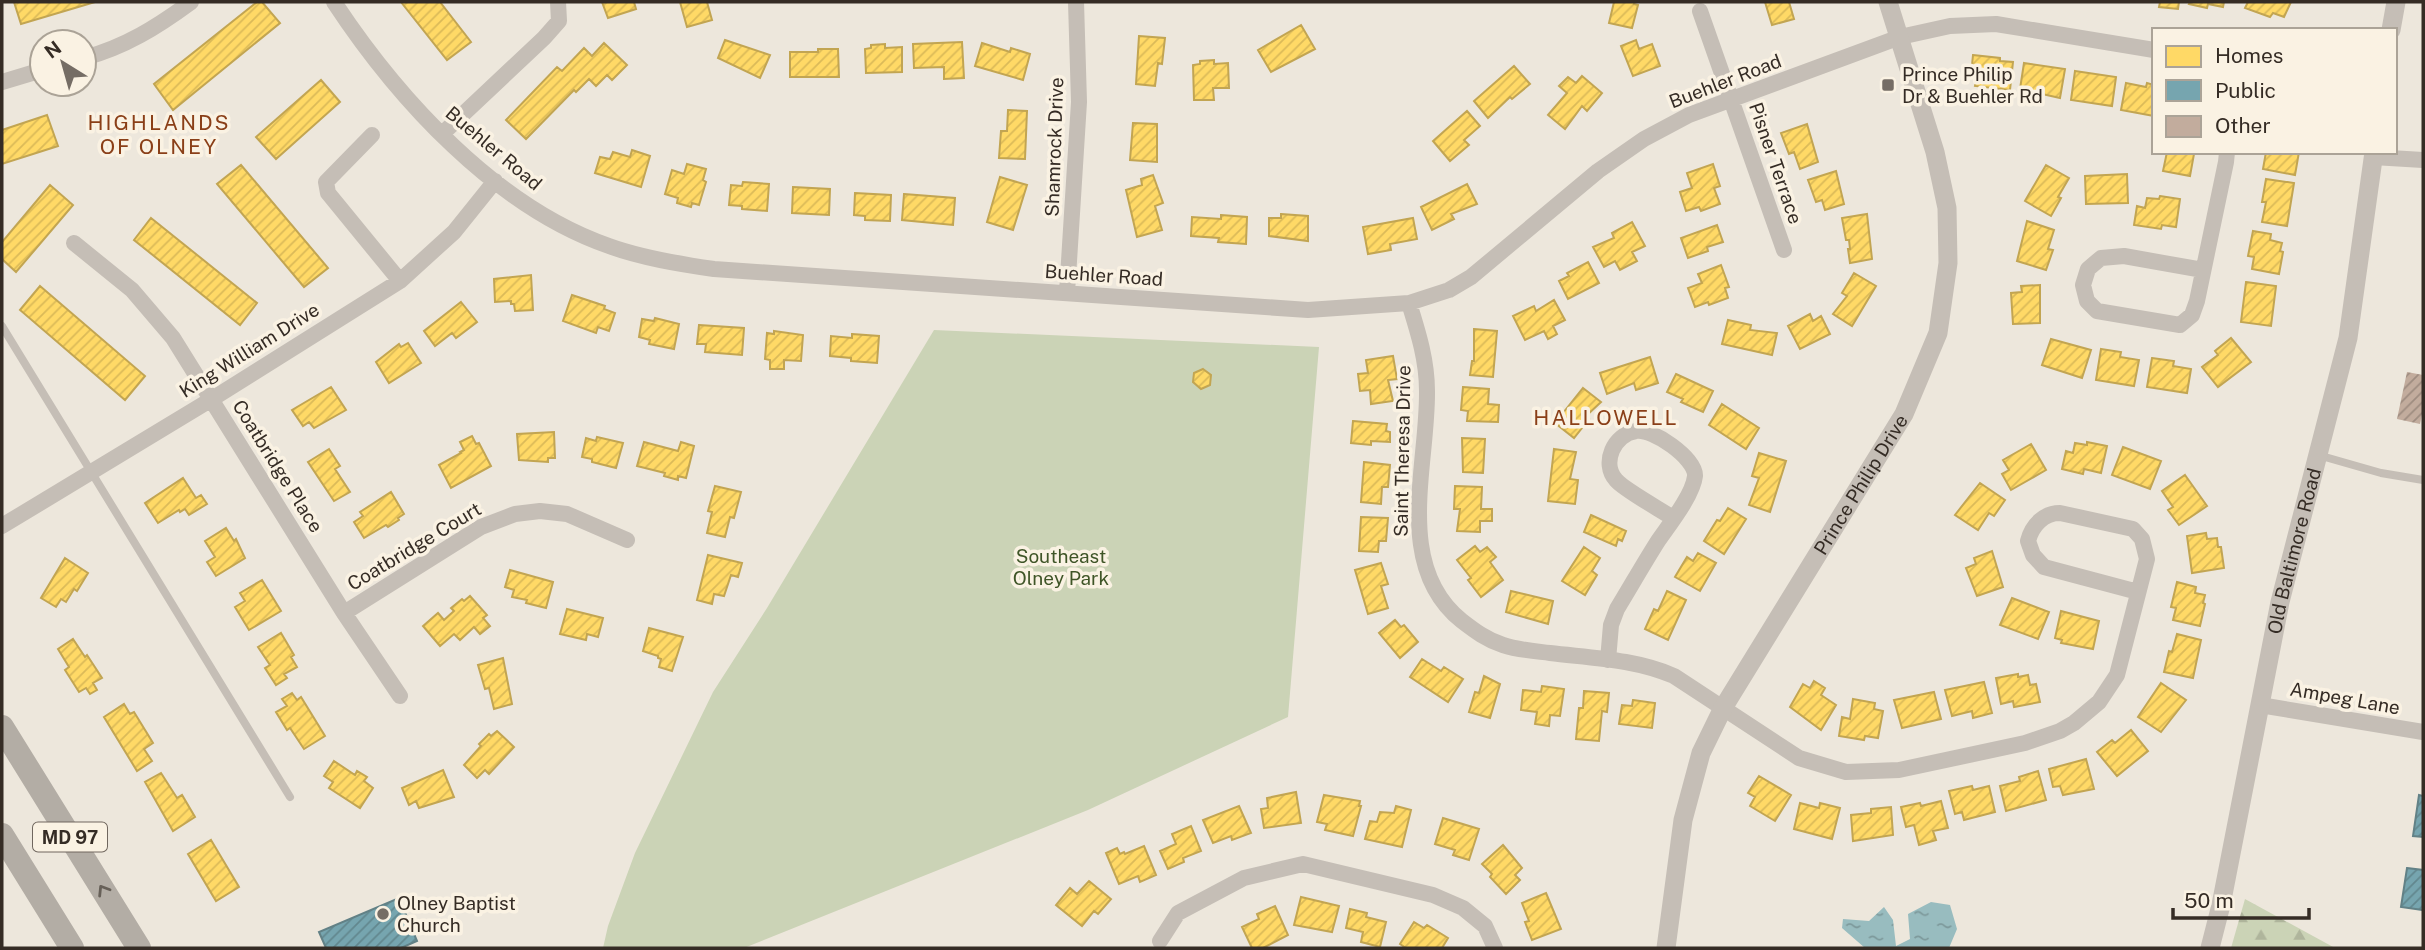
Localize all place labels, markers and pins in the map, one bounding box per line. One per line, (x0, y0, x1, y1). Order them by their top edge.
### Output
place label: Prince Philip Dr & Buehler Rd (1902, 63, 2043, 107)
marker: Prince Philip Dr & Buehler Rd (1880, 77, 1896, 93)
place label: Olney Baptist Church (397, 892, 516, 936)
marker: Olney Baptist Church (375, 906, 391, 922)

